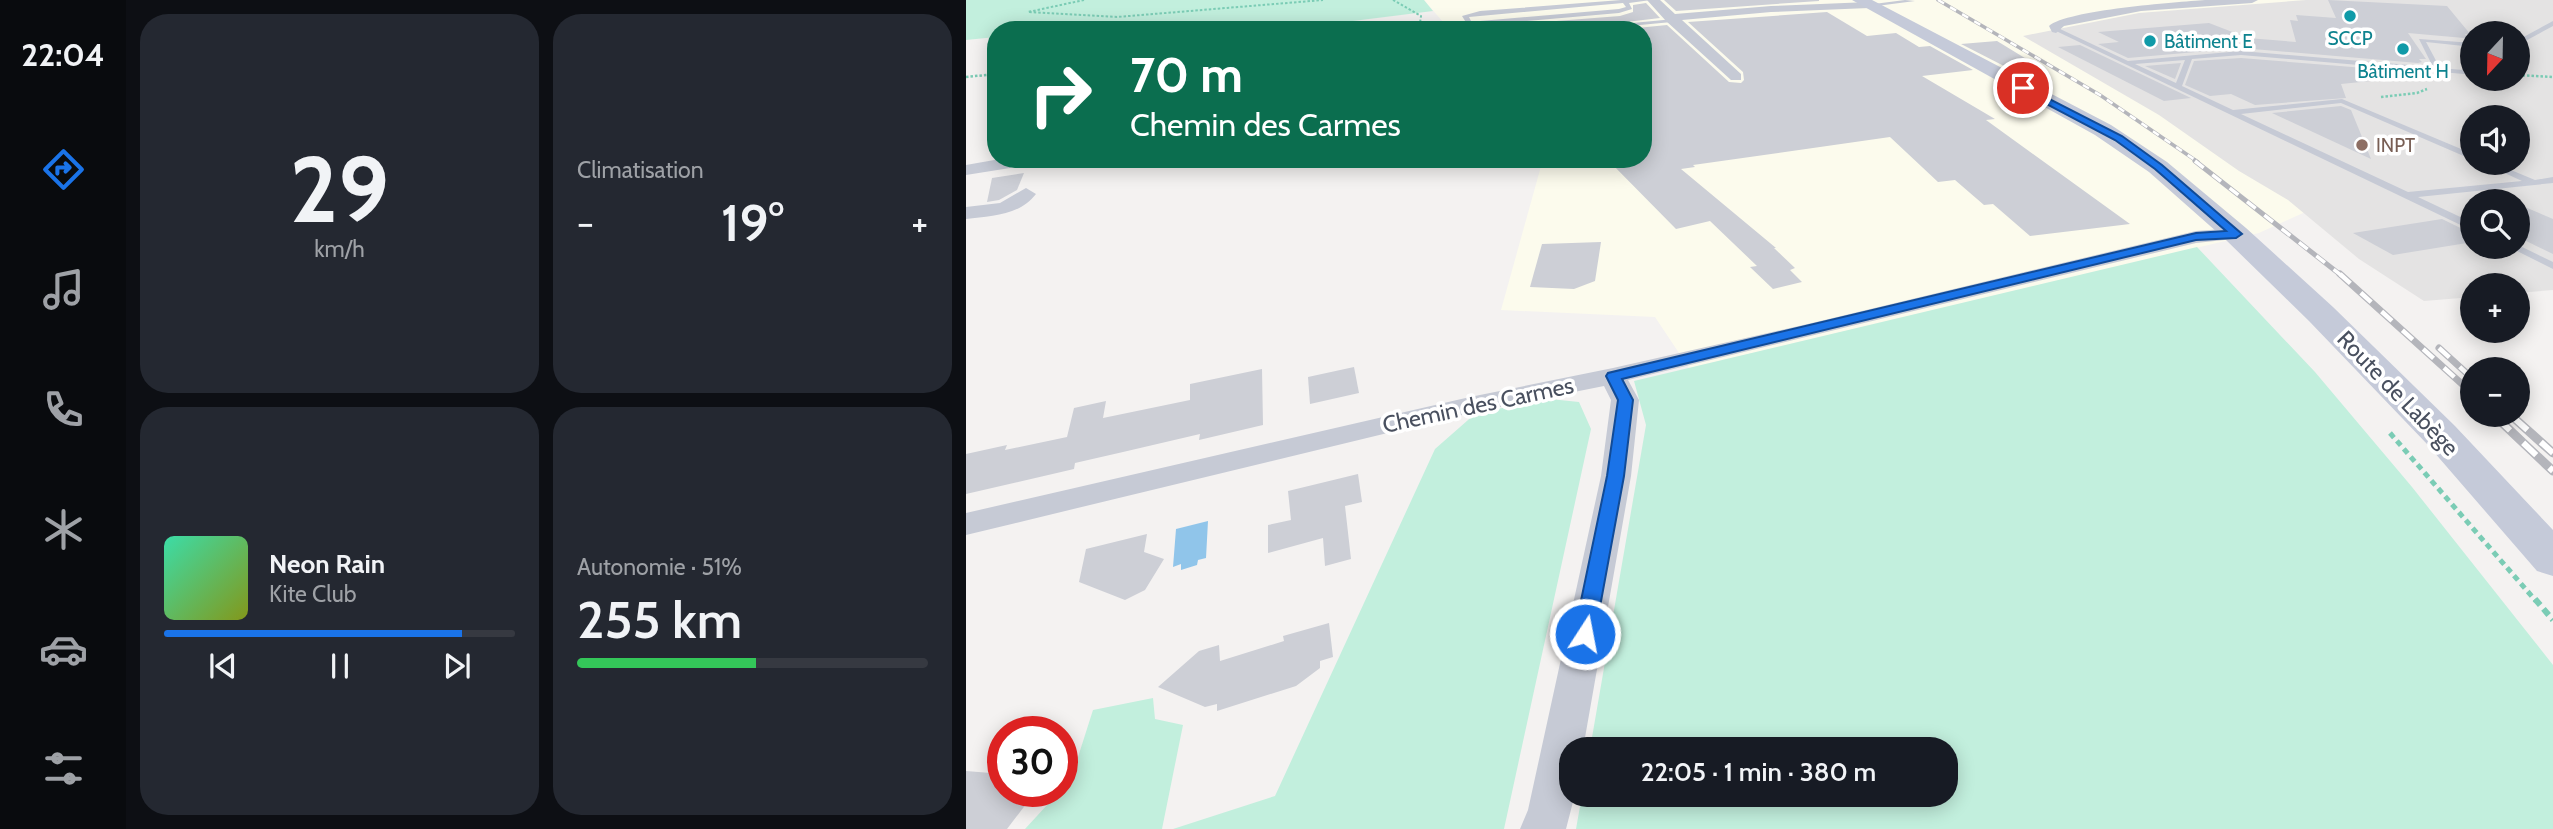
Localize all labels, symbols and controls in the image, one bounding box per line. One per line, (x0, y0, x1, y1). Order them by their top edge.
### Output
marker: SCCP (2342, 8, 2358, 24)
north arrow (2460, 21, 2530, 91)
map controls (2460, 21, 2530, 427)
place label: SCCP (2327, 27, 2373, 50)
place label: Bâtiment E (2164, 30, 2253, 53)
marker: Bâtiment E (2142, 33, 2158, 49)
text: 22:04 (21, 35, 105, 74)
marker: Bâtiment H (2395, 41, 2411, 57)
text: 70 m (1130, 45, 1243, 104)
icon: right (1015, 49, 1106, 140)
pin (1993, 58, 2053, 118)
place label: Bâtiment H (2357, 60, 2449, 83)
icon: arrive (2004, 69, 2042, 107)
text: Chemin des Carmes (1130, 105, 1401, 144)
button: sound (2460, 105, 2530, 175)
text: 29 (290, 134, 389, 245)
place label: INPT (2376, 134, 2415, 157)
marker: INPT (2354, 137, 2370, 153)
icon: directions (39, 145, 88, 194)
text: Climatisation (577, 156, 704, 184)
button: search (2460, 189, 2530, 259)
text: 19° (721, 191, 784, 254)
text: − (577, 199, 594, 246)
text: + (911, 199, 928, 246)
text: km/h (314, 235, 365, 263)
icon: music (39, 265, 88, 314)
button: + (2460, 273, 2530, 343)
street label: Route de Labège (2331, 325, 2465, 461)
button: − (2460, 357, 2530, 427)
street label: Chemin des Carmes (1380, 371, 1576, 439)
icon: phone (39, 385, 88, 434)
icon: climate (39, 505, 88, 554)
text: Neon Rain (269, 548, 385, 580)
text: Autonomie · 51% (577, 553, 742, 581)
text: Kite Club (269, 580, 356, 608)
text: 255 km (577, 588, 742, 651)
position arrow (1548, 597, 1622, 671)
icon: car (39, 625, 88, 674)
icon: previous (204, 647, 242, 685)
icon: pause (321, 647, 359, 685)
icon: next (438, 647, 476, 685)
speed limit sign: 30 (987, 716, 1078, 807)
icon: filters (39, 744, 88, 793)
text: 22:05 · 1 min · 380 m (1641, 756, 1876, 788)

